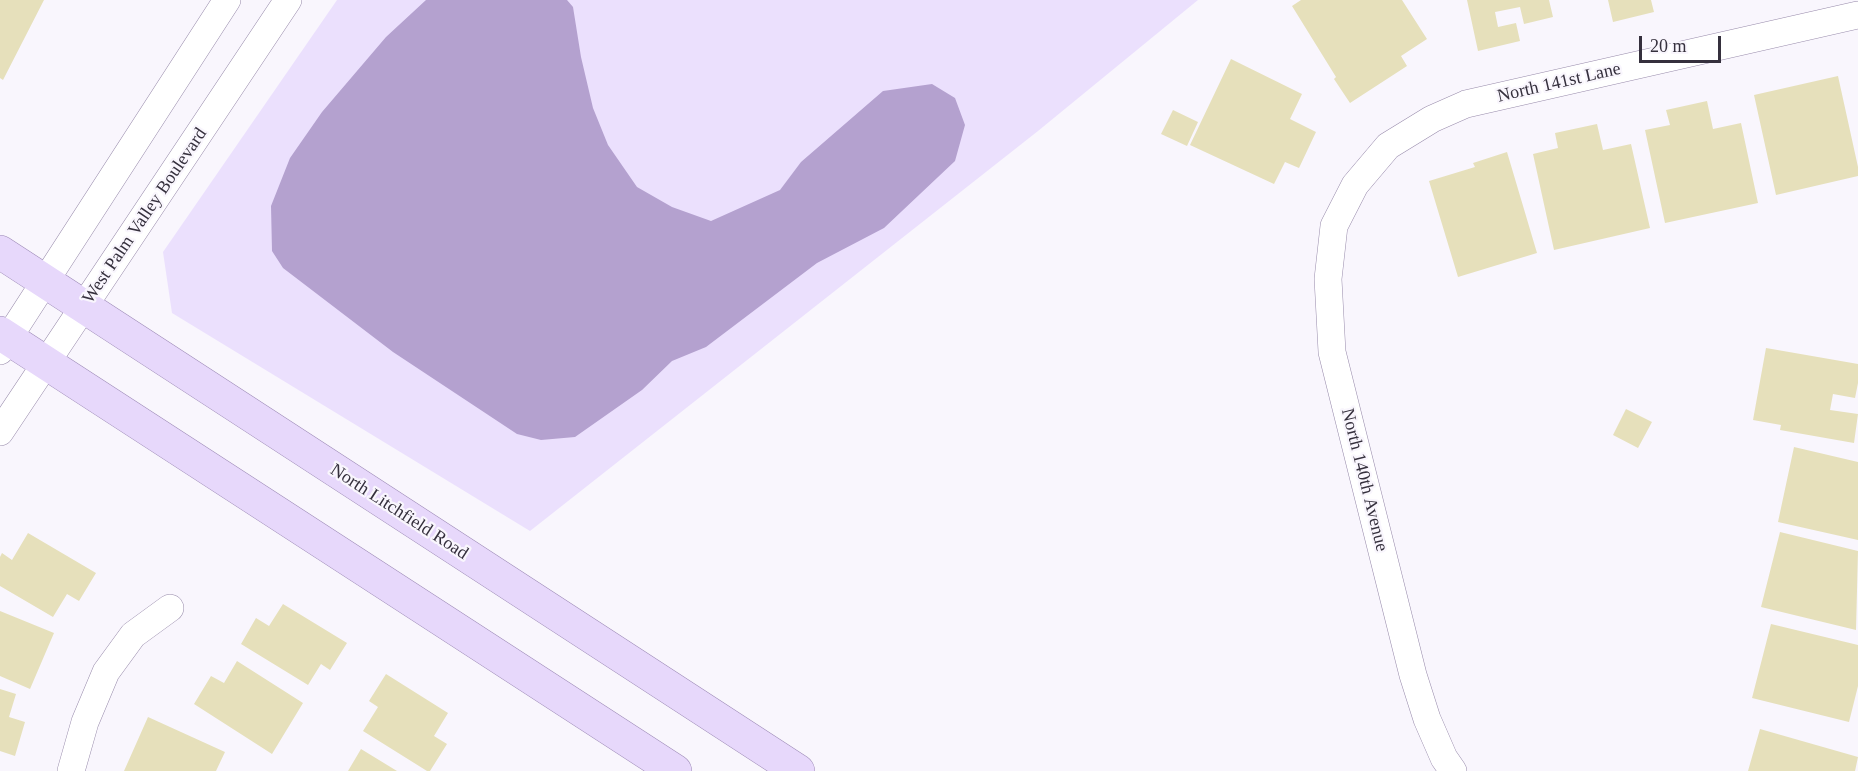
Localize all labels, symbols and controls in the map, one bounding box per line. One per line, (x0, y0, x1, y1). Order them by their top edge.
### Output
scale bar (1642, 24, 1724, 62)
text: 20 m (1650, 36, 1687, 56)
street label: North 141st Lane (1495, 58, 1623, 108)
street label: West Palm Valley Boulevard (78, 124, 212, 308)
street label: North 140th Avenue (1336, 406, 1392, 554)
street label: North Litchfield Road (326, 459, 472, 565)

